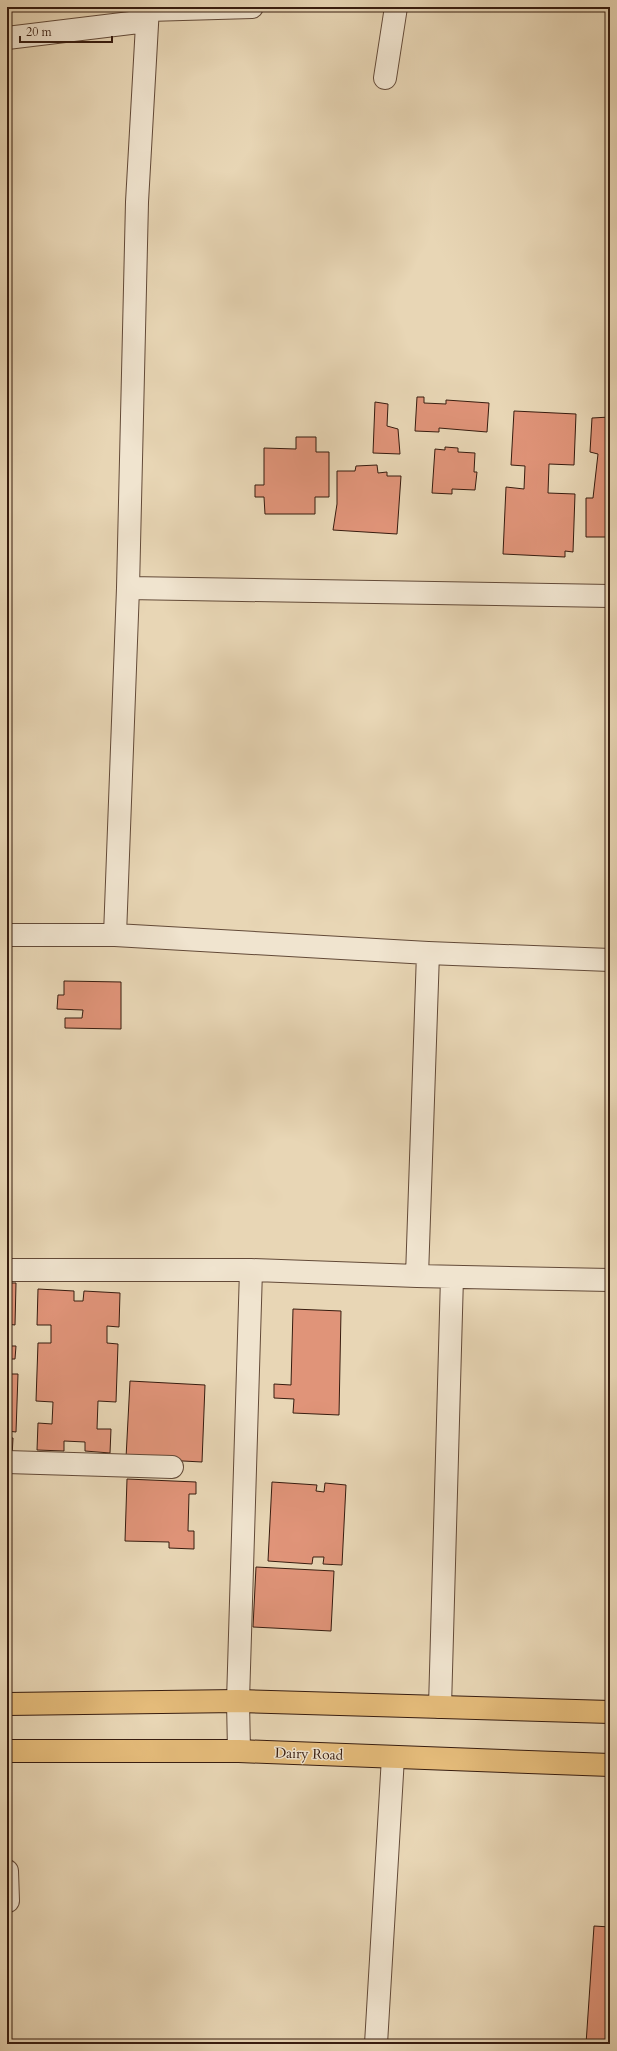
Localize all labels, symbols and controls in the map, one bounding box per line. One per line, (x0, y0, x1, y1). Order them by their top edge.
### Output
scale bar (20, 18, 112, 44)
text: 20 m (26, 24, 53, 40)
street label: Dairy Road (274, 1743, 344, 1765)

